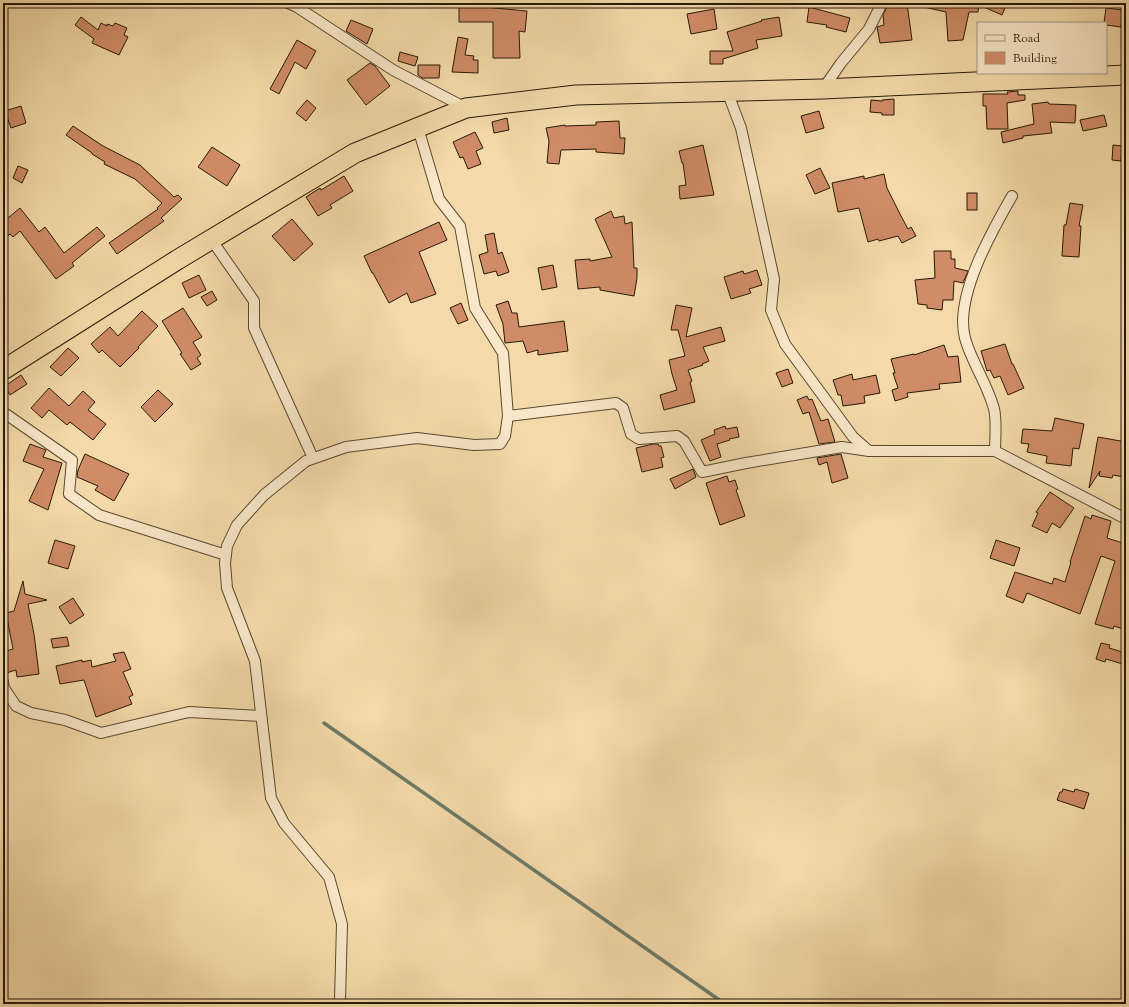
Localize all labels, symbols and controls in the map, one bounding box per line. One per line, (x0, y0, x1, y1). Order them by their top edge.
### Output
legend (977, 22, 1107, 74)
text: Road (1013, 30, 1040, 48)
text: Building (1013, 50, 1057, 68)

